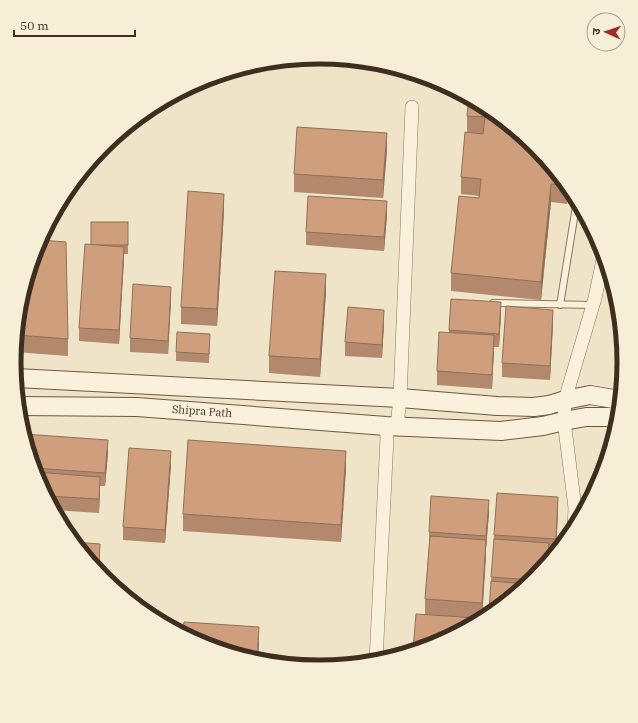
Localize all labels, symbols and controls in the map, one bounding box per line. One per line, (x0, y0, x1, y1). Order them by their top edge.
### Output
scale bar (14, 12, 135, 38)
north arrow (586, 12, 626, 52)
text: 50 m (20, 18, 49, 33)
text: उ (589, 27, 603, 35)
street label: Shipra Path (171, 402, 233, 420)

